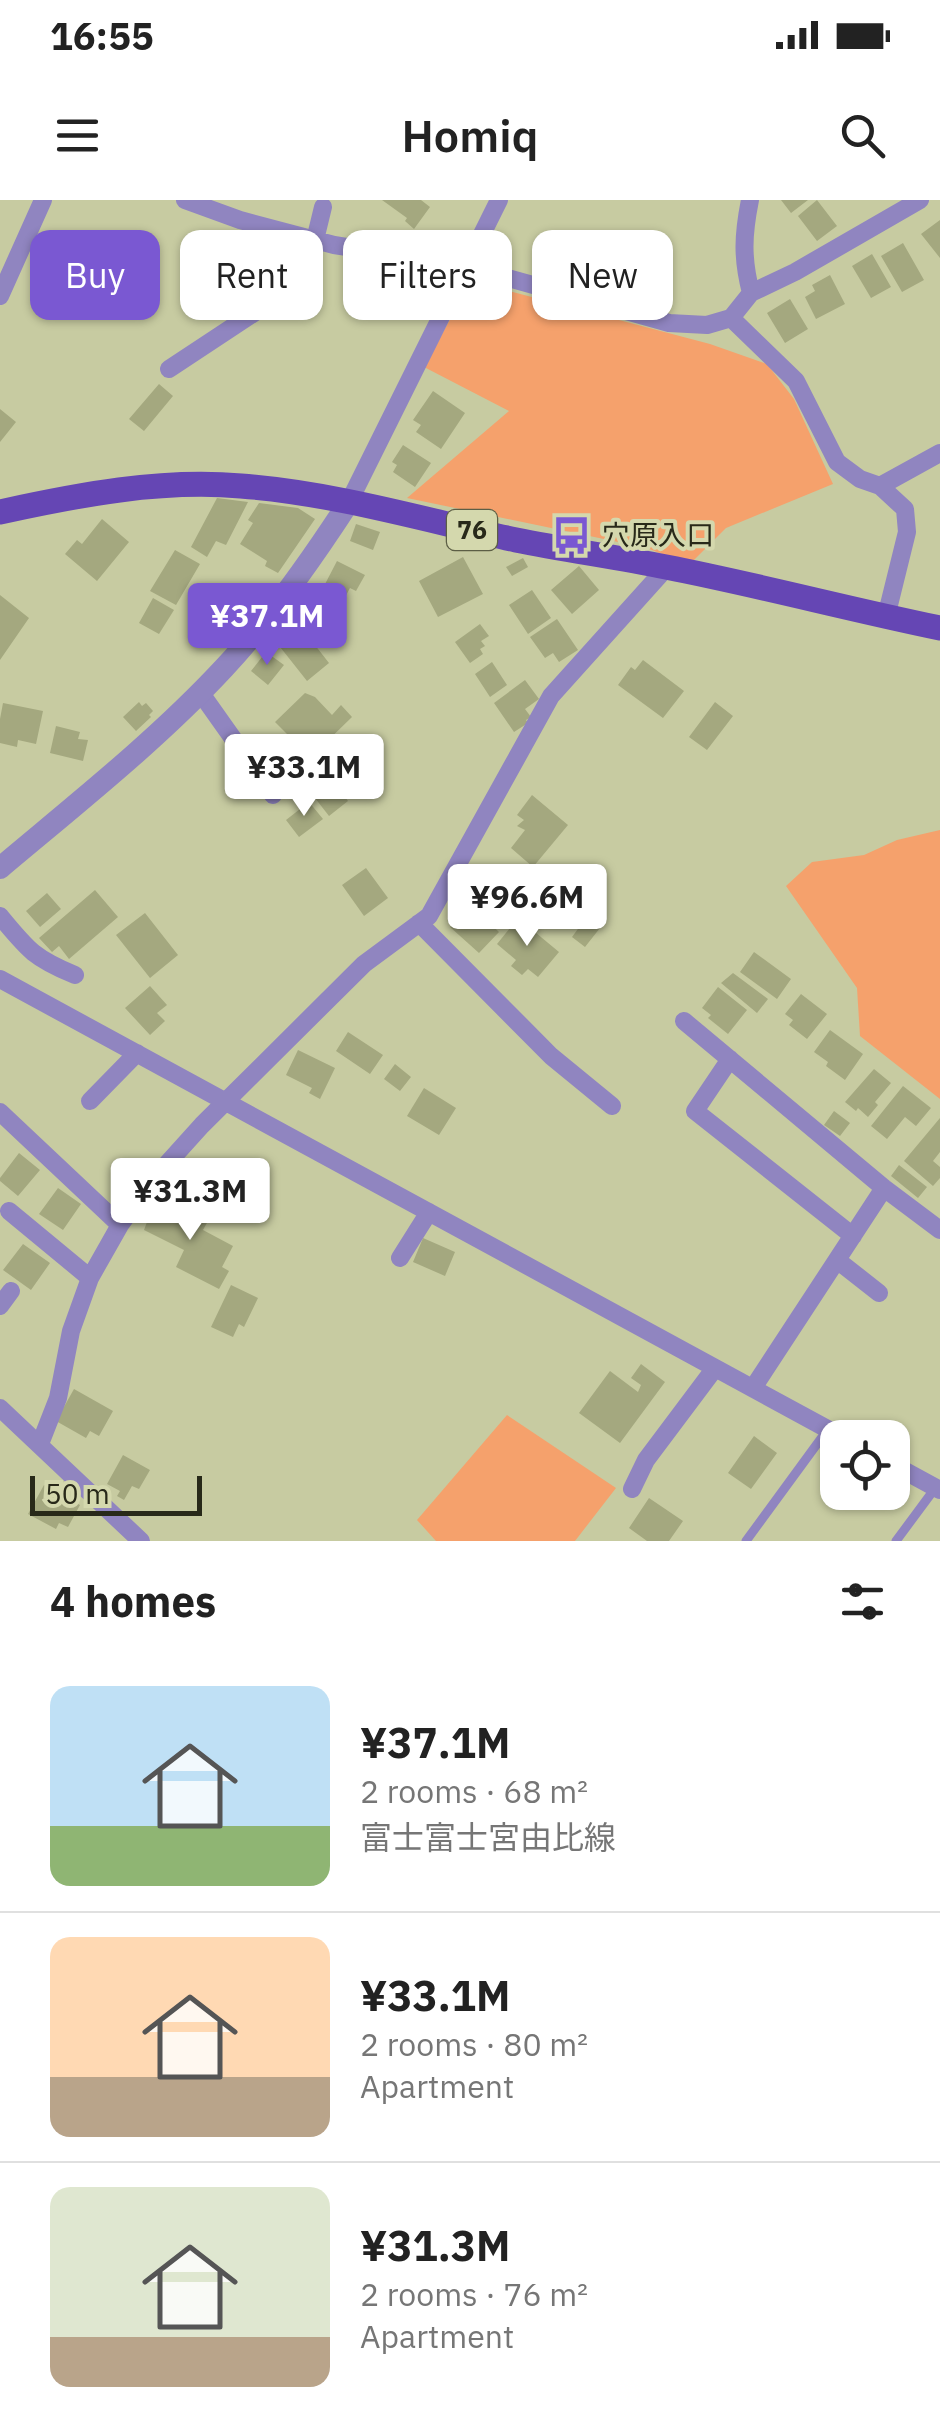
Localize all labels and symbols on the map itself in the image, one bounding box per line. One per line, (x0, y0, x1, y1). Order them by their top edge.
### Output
road number: 76 (447, 510, 497, 550)
bus stop icon: 穴原入口 (551, 514, 593, 556)
place label: 穴原入口 (602, 516, 714, 553)
pin: ¥37.1M (186, 583, 348, 668)
pin: ¥33.1M (223, 734, 385, 819)
pin: ¥96.6M (446, 864, 608, 949)
pin: ¥31.3M (109, 1158, 271, 1243)
scale bar (30, 1471, 202, 1516)

